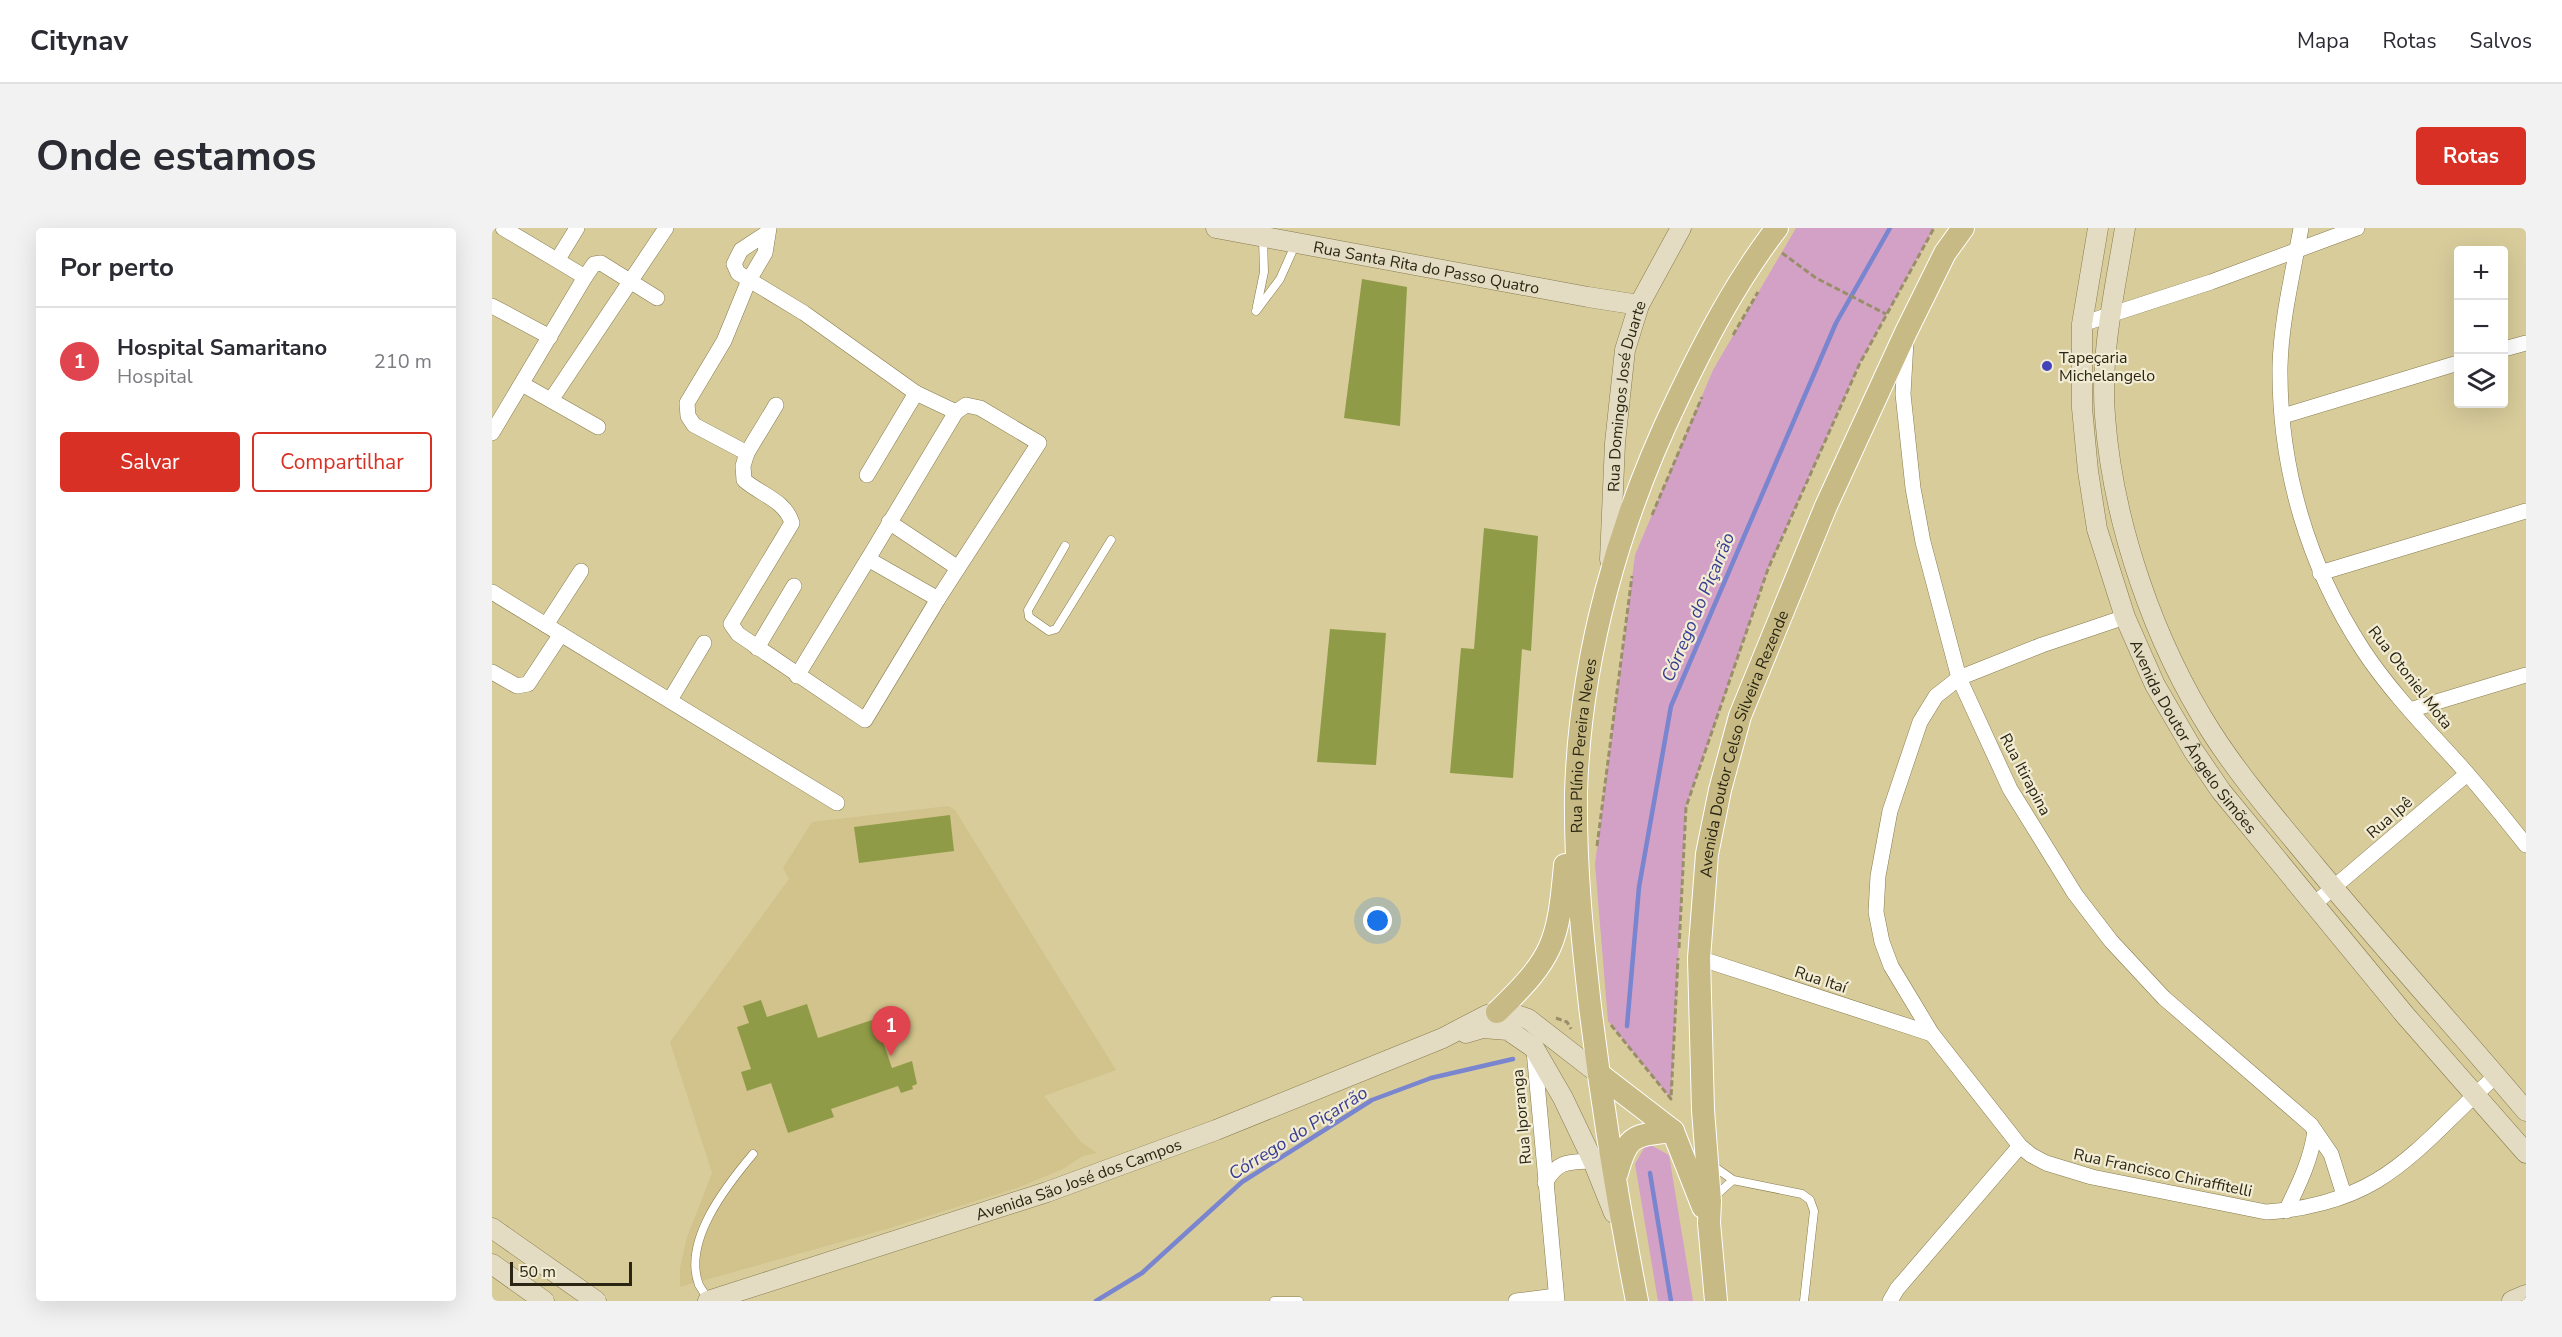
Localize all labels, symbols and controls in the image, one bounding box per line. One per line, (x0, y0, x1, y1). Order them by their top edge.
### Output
text: Citynav (30, 22, 128, 60)
text: Mapa (2297, 27, 2350, 55)
text: Rotas (2383, 27, 2437, 55)
text: Salvos (2470, 27, 2532, 55)
button: Rotas (2416, 127, 2526, 185)
text: Onde estamos (36, 128, 317, 185)
street label: Rua Santa Rita do Passo Quatro (1311, 236, 1541, 300)
map controls (2454, 246, 2508, 408)
button: + (2454, 246, 2508, 300)
text: Por perto (60, 250, 174, 285)
street label: Rua Domingos José Duarte (1603, 298, 1652, 492)
button: − (2454, 300, 2508, 354)
text: Hospital Samaritano (117, 333, 327, 363)
place label: Tapeçaria Michelangelo (2059, 347, 2155, 387)
text: 1 (74, 348, 86, 375)
text: 210 m (374, 348, 432, 375)
button: layers (2454, 354, 2508, 408)
marker: Tapeçaria Michelangelo (2040, 359, 2054, 373)
text: Hospital (117, 363, 193, 390)
button: Salvar (60, 432, 240, 492)
button: Compartilhar (252, 432, 432, 492)
water label: Córrego do Piçarrão (1656, 529, 1740, 685)
street label: Avenida Doutor Celso Silveira Rezende (1695, 607, 1794, 878)
street label: Rua Otoniel Mota (2363, 621, 2458, 734)
street label: Avenida Doutor Ângelo Simões (2124, 636, 2262, 839)
street label: Rua Plínio Pereira Neves (1566, 657, 1603, 834)
street label: Rua Itirapina (1994, 729, 2056, 820)
street label: Rua Ipê (2362, 792, 2417, 844)
your location (1363, 906, 1392, 935)
street label: Rua Itaí (1792, 961, 1851, 999)
pin: 1 (872, 1006, 910, 1056)
street label: Rua Iporanga (1507, 1068, 1537, 1166)
water label: Córrego do Piçarrão (1224, 1080, 1372, 1186)
street label: Avenida São José dos Campos (973, 1134, 1185, 1226)
street label: Rua Francisco Chiraffitelli (2071, 1143, 2254, 1203)
scale bar (510, 1259, 632, 1286)
text: 50 m (519, 1261, 556, 1283)

